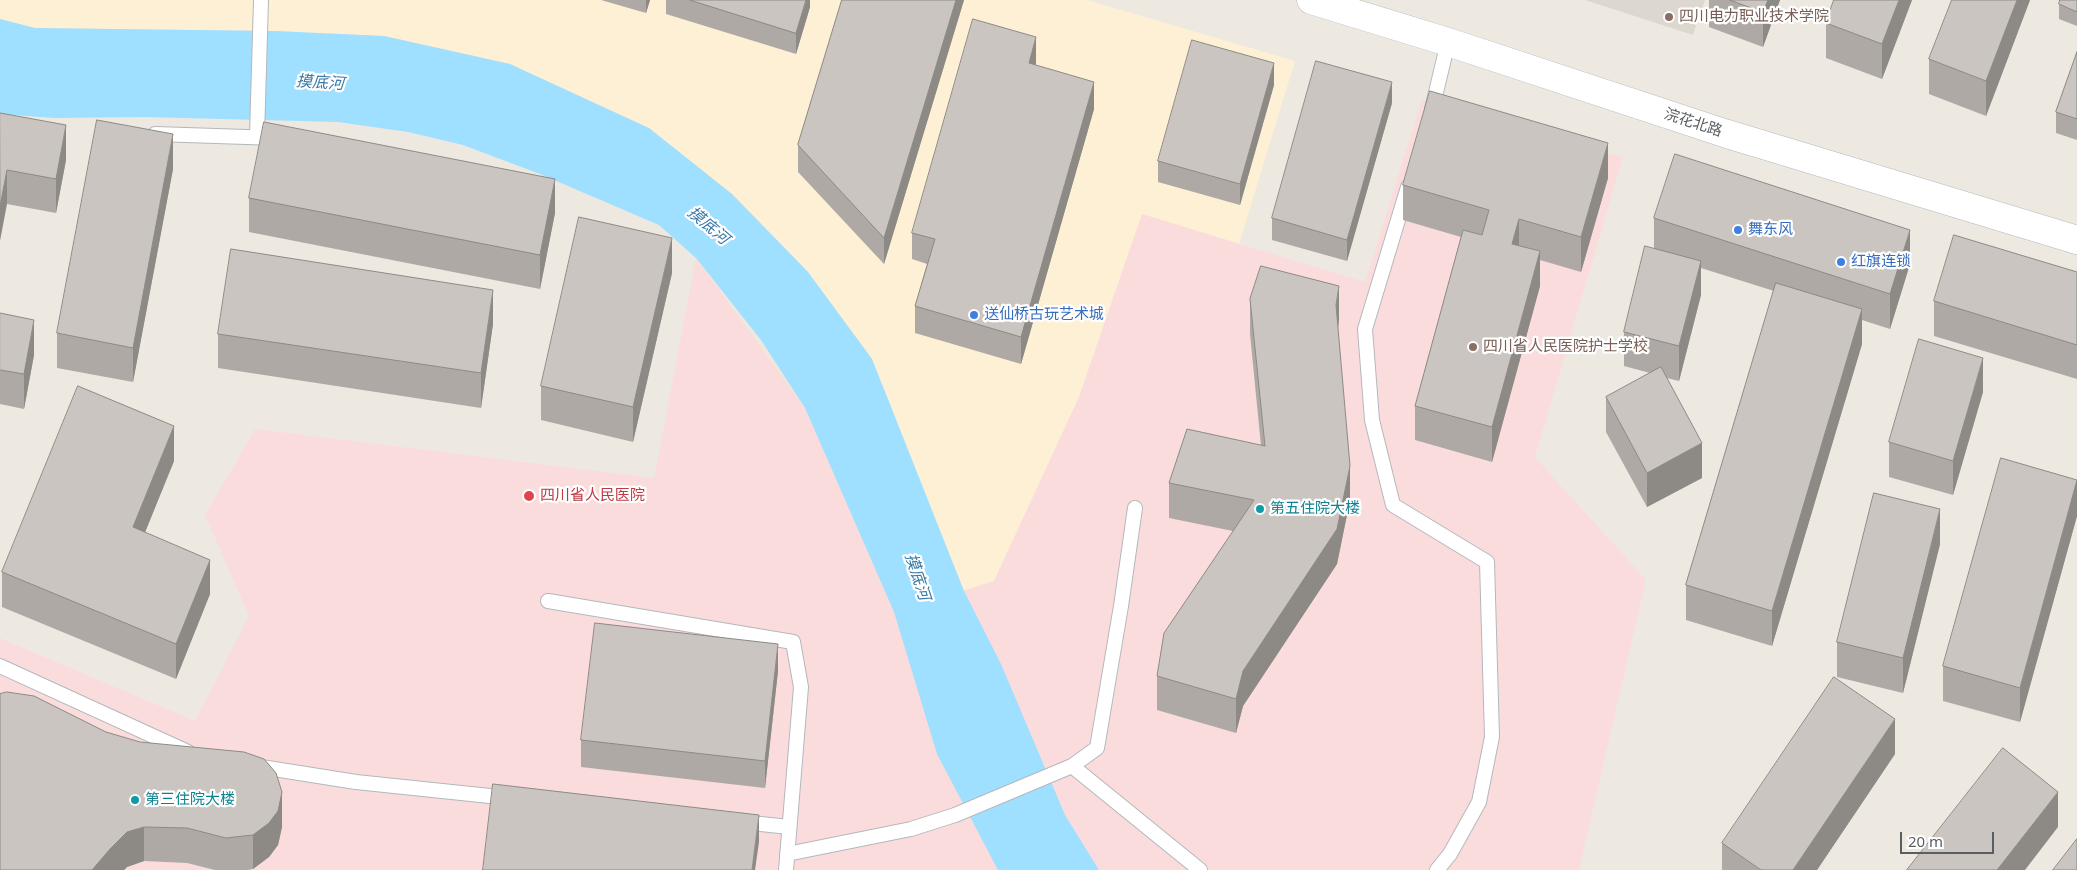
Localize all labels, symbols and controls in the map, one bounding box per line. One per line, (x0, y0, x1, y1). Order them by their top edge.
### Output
place label: 四川电力职业技术学院 (1679, 8, 1829, 26)
marker: 四川电力职业技术学院 (1663, 11, 1675, 23)
water label: 摸底河 (295, 72, 345, 94)
street label: 浣花北路 (1662, 105, 1724, 141)
water label: 摸底河 (683, 203, 733, 249)
place label: 舞东风 (1748, 221, 1793, 239)
marker: 舞东风 (1732, 224, 1744, 236)
place label: 红旗连锁 (1851, 253, 1911, 271)
marker: 红旗连锁 (1835, 256, 1847, 268)
place label: 送仙桥古玩艺术城 (984, 306, 1104, 324)
marker: 送仙桥古玩艺术城 (968, 309, 980, 321)
place label: 四川省人民医院护士学校 (1483, 338, 1648, 356)
marker: 四川省人民医院护士学校 (1467, 341, 1479, 353)
place label: 四川省人民医院 (540, 487, 645, 505)
marker: 四川省人民医院 (522, 489, 536, 503)
place label: 第五住院大楼 (1270, 500, 1360, 518)
marker: 第五住院大楼 (1254, 503, 1266, 515)
water label: 摸底河 (900, 551, 934, 603)
place label: 第三住院大楼 (145, 791, 235, 809)
marker: 第三住院大楼 (129, 794, 141, 806)
scale bar (1902, 822, 1996, 854)
text: 20 m (1908, 831, 1943, 851)

